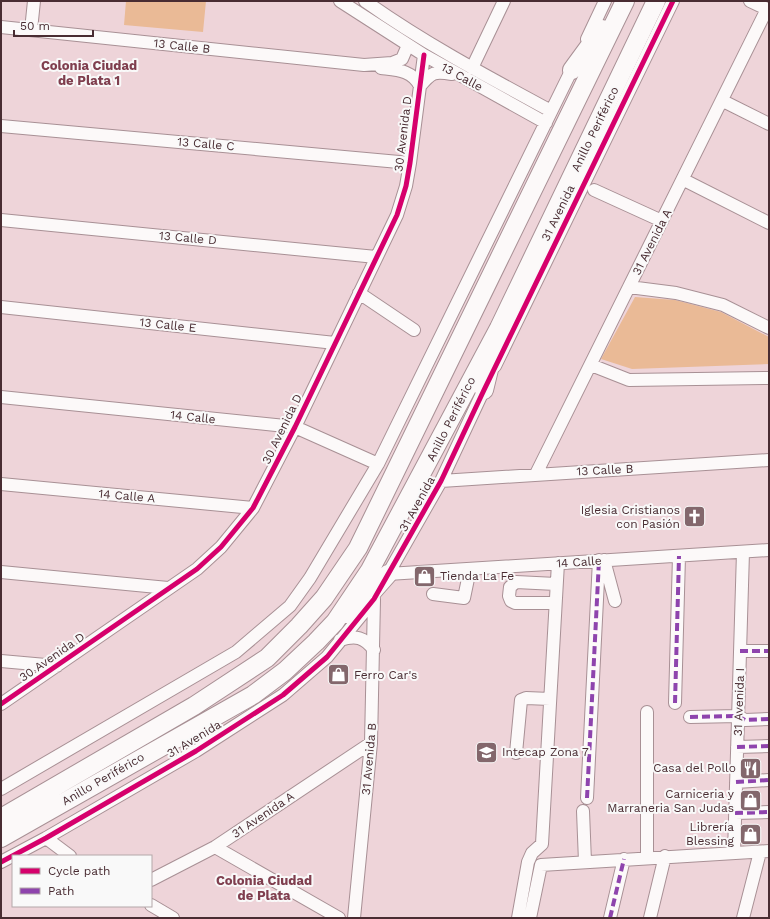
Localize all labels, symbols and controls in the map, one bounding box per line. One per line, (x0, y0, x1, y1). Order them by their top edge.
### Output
scale bar (14, 12, 93, 38)
text: 50 m (20, 19, 50, 33)
street label: 13 Calle B (153, 36, 211, 56)
district label: Colonia Ciudad de Plata 1 (41, 58, 137, 88)
street label: 13 Calle (439, 60, 485, 94)
street label: Anillo Periférico (568, 84, 622, 174)
street label: 30 Avenida D (391, 95, 415, 173)
street label: 13 Calle C (177, 135, 235, 153)
street label: 31 Avenida (538, 182, 578, 243)
street label: 31 Avenida A (629, 207, 675, 277)
street label: 13 Calle D (159, 229, 217, 247)
street label: 13 Calle E (139, 315, 197, 335)
street label: Anillo Periférico (424, 374, 478, 464)
street label: 30 Avenida D (259, 392, 305, 466)
street label: 14 Calle (170, 408, 216, 426)
street label: 13 Calle B (576, 462, 634, 478)
street label: 31 Avenida (396, 474, 438, 534)
street label: 14 Calle A (98, 487, 156, 505)
place label: Iglesia Cristianos con Pasión (581, 503, 680, 531)
church icon: Iglesia Cristianos con Pasión (682, 504, 708, 530)
street label: 14 Calle (556, 553, 602, 571)
shop icon: Tienda La Fe (412, 563, 438, 589)
place label: Tienda La Fe (440, 569, 514, 583)
street label: 30 Avenida D (17, 629, 87, 685)
shop icon: Ferro Car's (326, 662, 352, 688)
place label: Ferro Car's (354, 668, 417, 682)
street label: 31 Avenida I (731, 668, 747, 736)
street label: 31 Avenida (164, 717, 224, 761)
street label: 31 Avenida B (359, 722, 379, 796)
school or university icon: Intecap Zona 7 (474, 739, 500, 765)
place label: Intecap Zona 7 (502, 745, 589, 759)
street label: Anillo Periférico (59, 750, 147, 808)
restaurant icon: Casa del Pollo (738, 755, 764, 781)
place label: Casa del Pollo (653, 761, 736, 775)
place label: Carniceria y Marraneria San Judas (607, 787, 735, 815)
shop icon: Carniceria y Marraneria San Judas (737, 788, 763, 814)
street label: 31 Avenida A (229, 789, 297, 841)
place label: Librería Blessing (686, 820, 735, 848)
shop icon: Librería Blessing (737, 821, 763, 847)
legend (12, 855, 152, 907)
text: Cycle path (48, 864, 110, 878)
district label: Colonia Ciudad de Plata (216, 873, 312, 903)
text: Path (48, 884, 74, 898)

